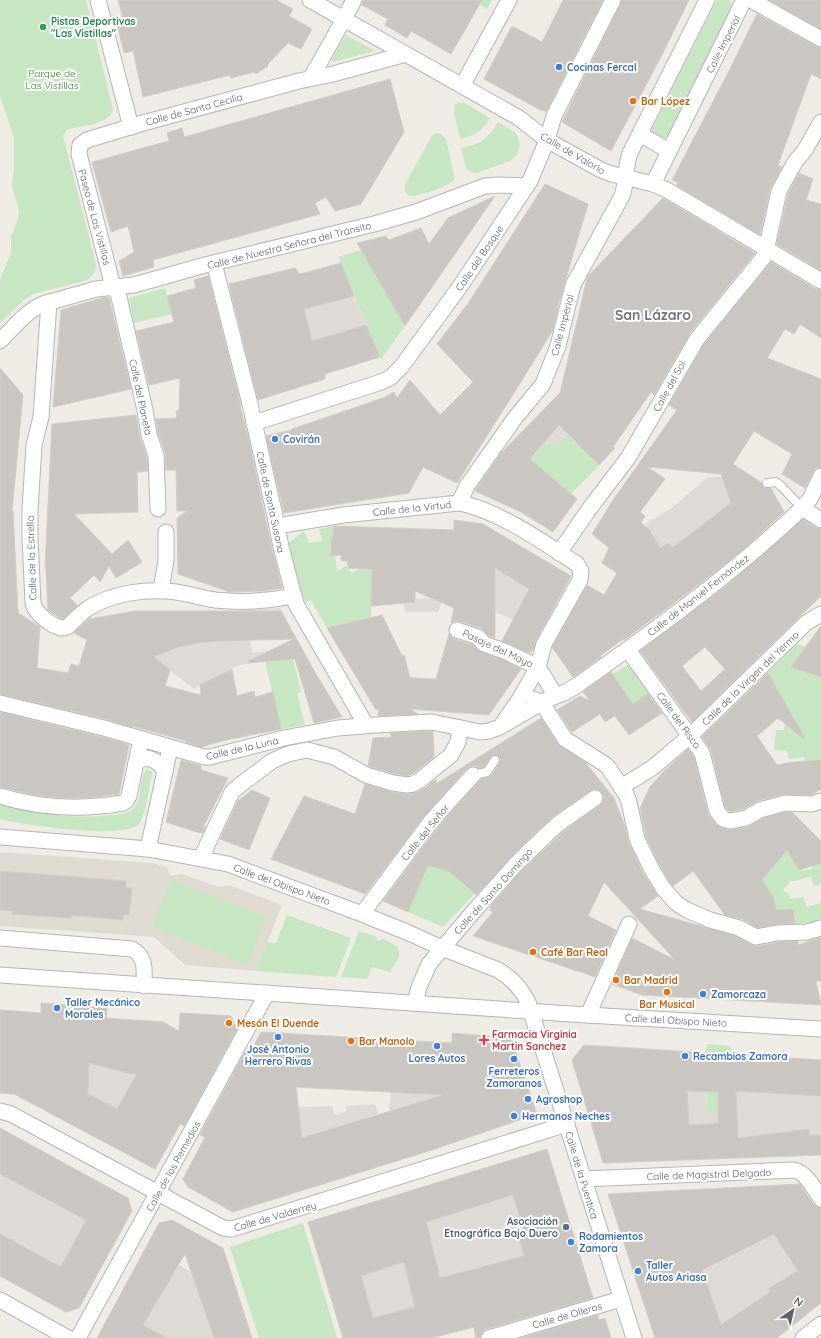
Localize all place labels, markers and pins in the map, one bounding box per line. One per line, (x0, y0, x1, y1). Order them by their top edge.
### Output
place label: Pistas Deportivas "Las Vistillas" (51, 15, 136, 40)
marker: Pistas Deportivas "Las Vistillas" (38, 22, 48, 32)
place label: Cocinas Fercal (567, 61, 637, 74)
marker: Cocinas Fercal (554, 62, 564, 72)
place label: Bar López (641, 95, 690, 108)
marker: Bar López (628, 96, 638, 106)
place label: Covirán (283, 433, 320, 446)
marker: Covirán (270, 434, 280, 444)
place label: Café Bar Real (541, 946, 608, 959)
marker: Café Bar Real (528, 947, 538, 957)
place label: Bar Madrid (624, 974, 678, 987)
marker: Bar Madrid (611, 975, 621, 985)
marker: Bar Musical (662, 987, 672, 997)
place label: Zamorcaza (711, 988, 766, 1001)
marker: Zamorcaza (698, 989, 708, 999)
place label: Taller Mecánico Morales (65, 996, 140, 1021)
place label: Bar Musical (639, 998, 695, 1011)
marker: Taller Mecánico Morales (52, 1003, 62, 1013)
place label: Mesón El Duende (237, 1017, 319, 1030)
marker: Mesón El Duende (224, 1018, 234, 1028)
place label: Farmacia Virginia Martin Sanchez (492, 1028, 577, 1053)
marker: José Antonio Herrero Rivas (273, 1032, 283, 1042)
place label: Bar Manolo (359, 1035, 414, 1048)
marker: Farmacia Virginia Martin Sanchez (479, 1035, 489, 1045)
marker: Bar Manolo (346, 1036, 356, 1046)
marker: Lores Autos (432, 1041, 442, 1051)
place label: José Antonio Herrero Rivas (245, 1043, 311, 1068)
place label: Recambios Zamora (693, 1050, 788, 1063)
marker: Recambios Zamora (680, 1051, 690, 1061)
place label: Lores Autos (409, 1052, 466, 1065)
marker: Ferreteros Zamoranos (509, 1054, 519, 1064)
place label: Ferreteros Zamoranos (486, 1065, 542, 1090)
place label: Agroshop (536, 1093, 582, 1106)
marker: Agroshop (523, 1094, 533, 1104)
place label: Hermanos Neches (522, 1110, 610, 1123)
marker: Hermanos Neches (509, 1111, 519, 1121)
place label: Asociación Etnográfica Bajo Duero (444, 1215, 558, 1240)
marker: Asociación Etnográfica Bajo Duero (561, 1222, 571, 1232)
place label: Rodamientos Zamora (579, 1230, 643, 1255)
marker: Rodamientos Zamora (566, 1237, 576, 1247)
place label: Taller Autos Ariasa (646, 1259, 707, 1284)
marker: Taller Autos Ariasa (633, 1266, 643, 1276)

